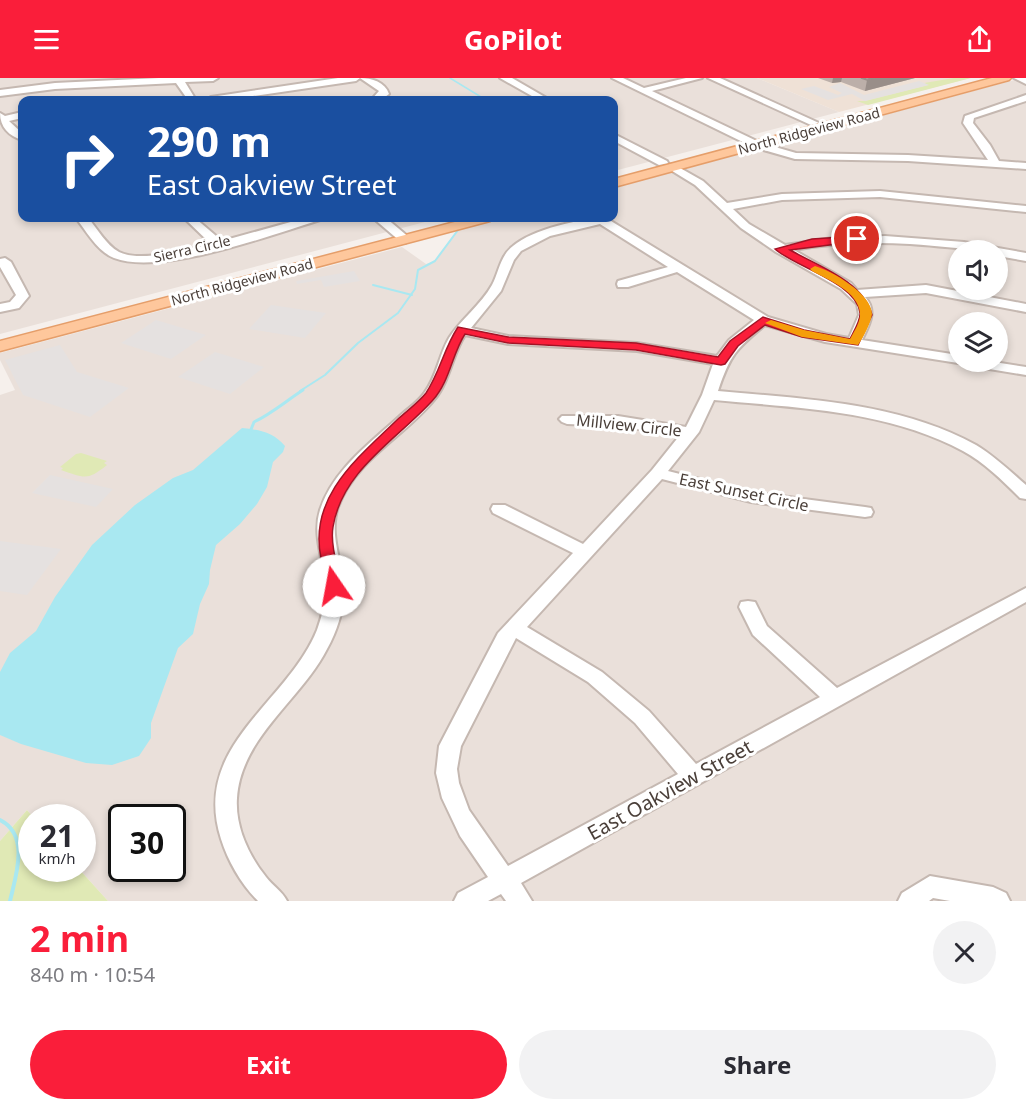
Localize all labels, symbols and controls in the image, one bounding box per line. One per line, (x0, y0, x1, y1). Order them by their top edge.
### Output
text: GoPilot (464, 21, 562, 58)
icon: menu (30, 23, 63, 56)
icon: share (963, 23, 996, 56)
street label: North Ridgeview Road (736, 102, 882, 159)
text: 290 m (147, 112, 271, 169)
icon: right (48, 120, 126, 198)
text: East Oakview Street (147, 166, 397, 203)
pin (831, 213, 882, 264)
icon: arrive (840, 222, 873, 255)
street label: Sierra Circle (152, 230, 232, 267)
map controls (948, 240, 1008, 372)
button: sound (948, 240, 1008, 300)
street label: North Ridgeview Road (169, 253, 315, 310)
button: layers (948, 312, 1008, 372)
street label: Millview Circle (575, 409, 683, 441)
street label: East Sunset Circle (677, 468, 811, 516)
position arrow (302, 554, 366, 618)
street label: East Oakview Street (582, 733, 757, 846)
speed limit sign: 30 (108, 804, 186, 882)
text: 21 (40, 815, 74, 856)
text: km/h (39, 848, 75, 868)
text: 2 min (30, 914, 129, 963)
button: close (933, 921, 996, 984)
text: 840 m · 10:54 (30, 961, 155, 988)
button: Exit (30, 1030, 507, 1099)
button: Share (519, 1030, 996, 1099)

